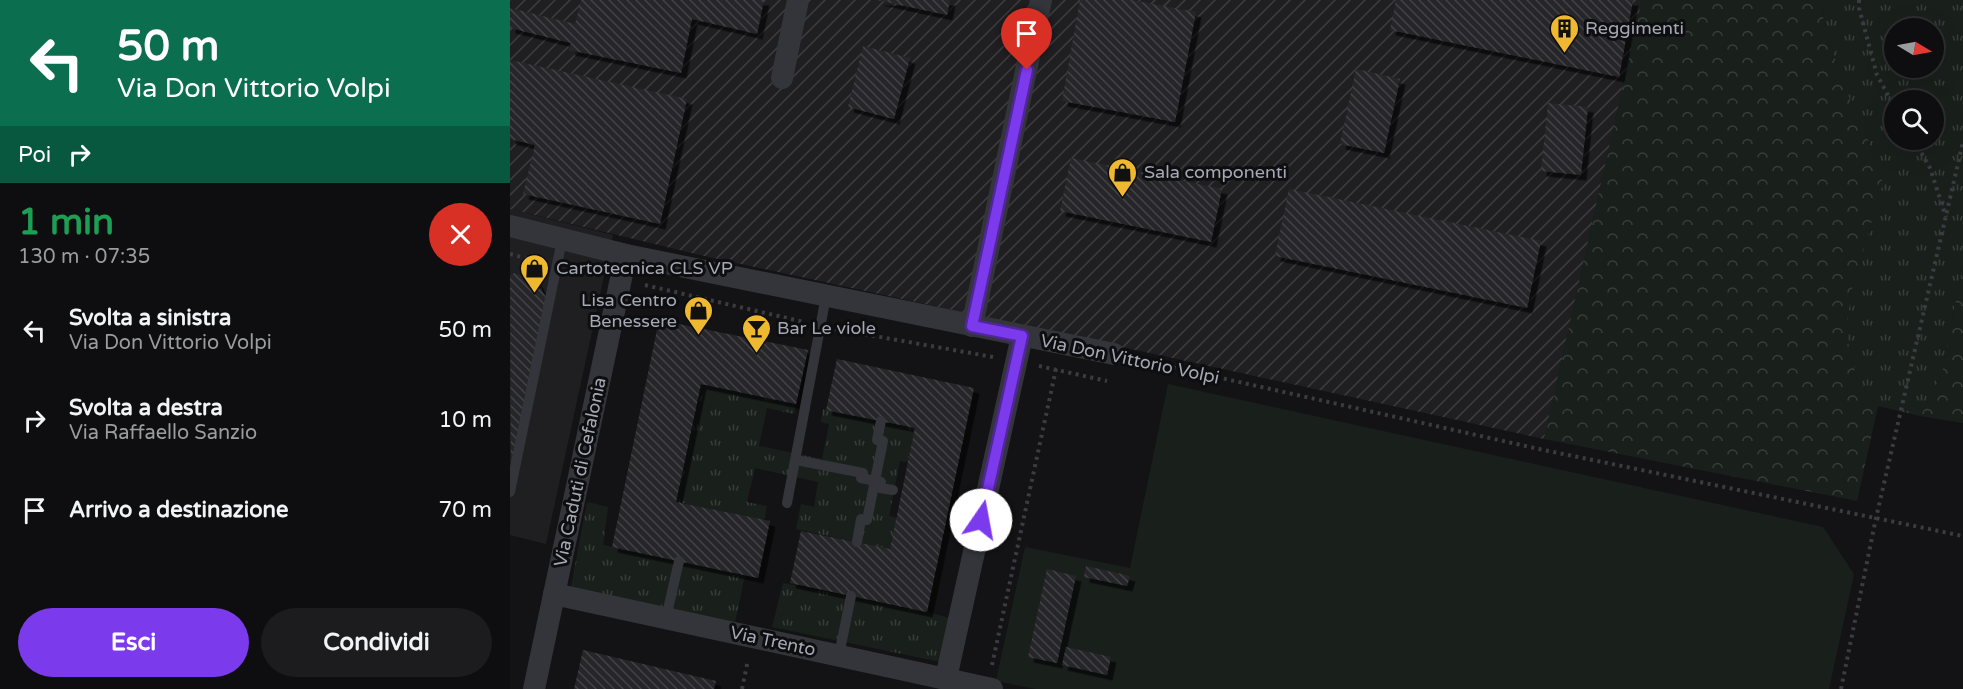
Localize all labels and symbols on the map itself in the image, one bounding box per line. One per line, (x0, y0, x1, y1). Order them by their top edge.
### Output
pin (1001, 8, 1052, 70)
building icon: Reggimenti (1548, 12, 1580, 54)
place label: Reggimenti (1585, 17, 1684, 39)
north arrow (1884, 18, 1944, 78)
shop icon: Sala componenti (1107, 156, 1139, 198)
place label: Sala componenti (1144, 161, 1287, 183)
shop icon: Cartotecnica CLS VP (519, 252, 551, 294)
place label: Cartotecnica CLS VP (556, 257, 733, 279)
place label: Lisa Centro Benessere (581, 289, 677, 332)
shop icon: Lisa Centro Benessere (682, 294, 714, 336)
bar icon: Bar Le viole (740, 312, 772, 354)
place label: Bar Le viole (777, 317, 876, 339)
street label: Via Don Vittorio Volpi (1038, 329, 1222, 389)
street label: Via Caduti di Cefalonia (549, 375, 611, 569)
position arrow (949, 488, 1013, 552)
street label: Via Trento (728, 621, 818, 661)

